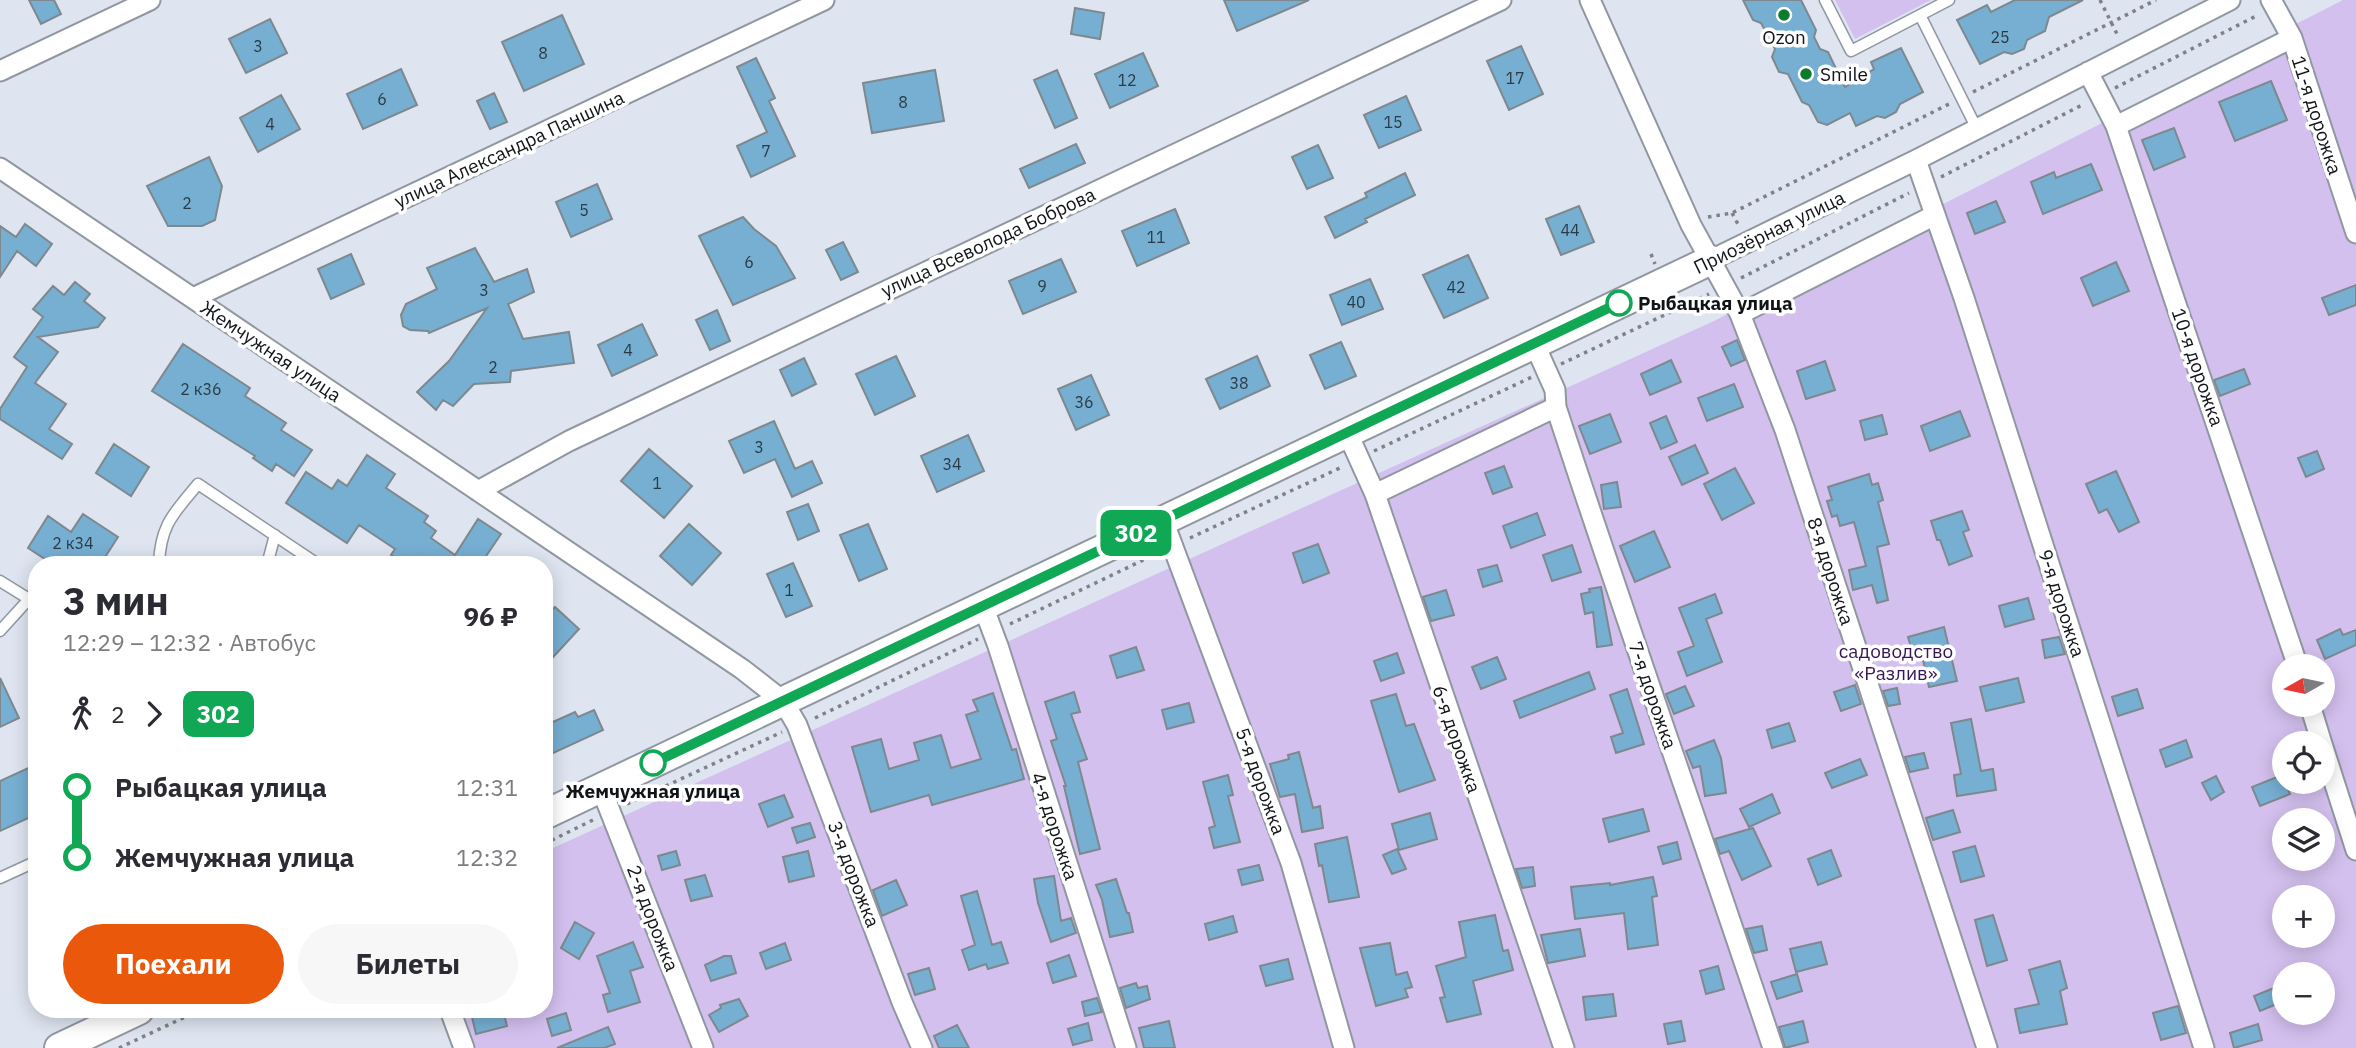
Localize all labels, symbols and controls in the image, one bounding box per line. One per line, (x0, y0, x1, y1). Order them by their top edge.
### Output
marker: Ozon (1776, 7, 1792, 23)
place label: Ozon (1762, 25, 1806, 49)
house number: 25 (1990, 27, 2010, 47)
house number: 3 (253, 36, 263, 56)
house number: 8 (538, 43, 548, 63)
street label: 11-я дорожка (2287, 53, 2347, 177)
place label: Smile (1820, 62, 1868, 86)
marker: Smile (1798, 66, 1814, 82)
house number: 17 (1505, 68, 1525, 88)
house number: 12 (1117, 70, 1137, 90)
street label: улица Александра Паншина (390, 85, 628, 213)
house number: 6 (377, 89, 387, 109)
house number: 8 (898, 92, 908, 112)
house number: 15 (1383, 112, 1403, 132)
house number: 4 (265, 114, 275, 134)
house number: 7 (761, 141, 771, 161)
street label: улица Всеволода Боброва (877, 182, 1099, 302)
street label: Приозёрная улица (1689, 185, 1849, 279)
house number: 2 (182, 193, 192, 213)
house number: 5 (579, 200, 589, 220)
house number: 44 (1560, 220, 1580, 240)
house number: 11 (1146, 227, 1166, 247)
house number: 6 (744, 252, 754, 272)
house number: 9 (1037, 276, 1047, 296)
house number: 42 (1446, 277, 1466, 297)
house number: 3 (479, 280, 489, 300)
marker: Рыбацкая улица (1606, 290, 1632, 316)
place label: Рыбацкая улица (1638, 291, 1793, 315)
house number: 40 (1346, 292, 1366, 312)
street label: Жемчужная улица (196, 295, 346, 407)
street label: 10-я дорожка (2167, 305, 2229, 429)
house number: 4 (623, 340, 633, 360)
house number: 2 (488, 357, 498, 377)
house number: 38 (1229, 373, 1249, 393)
house number: 2 к36 (180, 379, 222, 399)
house number: 36 (1074, 392, 1094, 412)
house number: 3 (754, 437, 764, 457)
house number: 34 (942, 454, 962, 474)
house number: 1 (652, 473, 662, 493)
line badge: 302 (1096, 510, 1176, 556)
street label: 8-я дорожка (1802, 514, 1860, 628)
text: 302 (1114, 517, 1158, 549)
house number: 2 к34 (52, 533, 94, 553)
street label: 9-я дорожка (2033, 546, 2091, 660)
text: 3 мин (63, 576, 169, 625)
house number: 1 (784, 580, 794, 600)
text: 96 ₽ (463, 599, 518, 633)
text: 12:29 – 12:32 · Автобус (63, 627, 316, 657)
street label: 7-я дорожка (1623, 638, 1683, 752)
park label: садоводство «Разлив» (1839, 639, 1953, 685)
north arrow (2272, 654, 2334, 718)
map controls (2272, 654, 2335, 1025)
street label: 6-я дорожка (1427, 682, 1487, 796)
icon: walk (63, 695, 101, 733)
icon: forward (135, 695, 173, 733)
text: 302 (197, 698, 240, 730)
text: 2 (111, 699, 125, 729)
street label: 5-я дорожка (1231, 724, 1291, 838)
button: locate (2272, 731, 2335, 794)
marker: Жемчужная улица (640, 750, 666, 776)
street label: 4-я дорожка (1026, 769, 1084, 883)
text: Рыбацкая улица (115, 770, 327, 804)
text: 12:31 (456, 772, 518, 802)
place label: Жемчужная улица (566, 779, 741, 803)
button: layers (2272, 808, 2335, 871)
street label: 3-я дорожка (823, 817, 885, 931)
text: Жемчужная улица (115, 840, 354, 874)
text: 12:32 (456, 842, 518, 872)
street label: 2-я дорожка (622, 861, 684, 975)
button: + (2272, 885, 2335, 948)
button: Поехали (63, 924, 284, 1004)
button: Билеты (298, 924, 518, 1004)
button: − (2272, 962, 2335, 1025)

